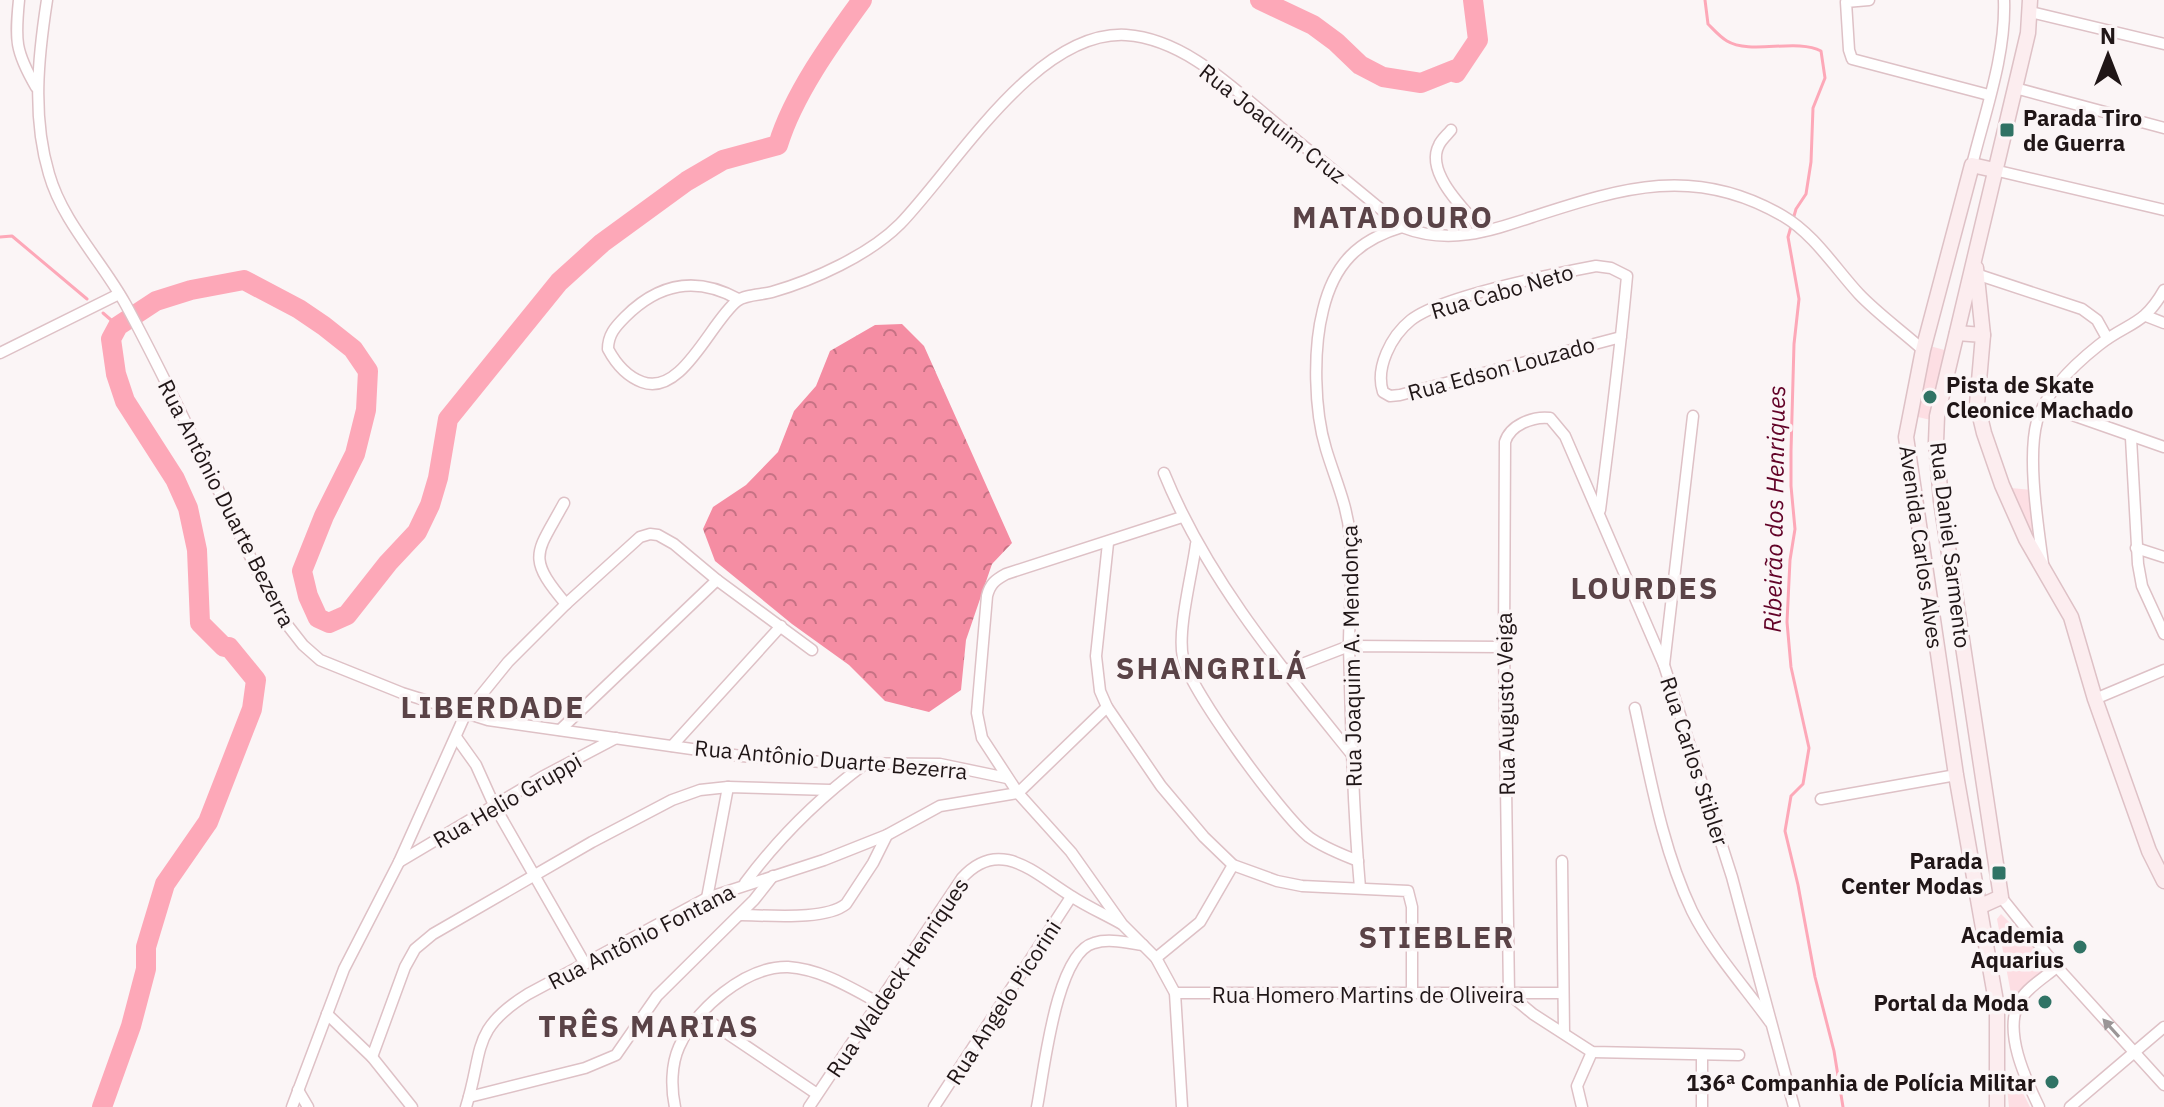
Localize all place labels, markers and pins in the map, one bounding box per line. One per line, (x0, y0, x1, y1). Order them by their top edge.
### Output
place label: Parada Tiro de Guerra (2023, 103, 2142, 157)
marker: Parada Tiro de Guerra (1998, 121, 2016, 139)
place label: Pista de Skate Cleonice Machado (1946, 370, 2133, 424)
marker: Pista de Skate Cleonice Machado (1921, 388, 1939, 406)
place label: Parada Center Modas (1841, 846, 1983, 900)
marker: Parada Center Modas (1990, 864, 2008, 882)
place label: Academia Aquarius (1961, 920, 2064, 974)
marker: Academia Aquarius (2071, 938, 2089, 956)
place label: Portal da Moda (1873, 988, 2029, 1017)
marker: Portal da Moda (2036, 993, 2054, 1011)
place label: 136ª Companhia de Polícia Militar (1686, 1068, 2036, 1097)
marker: 136ª Companhia de Polícia Militar (2043, 1073, 2061, 1091)

